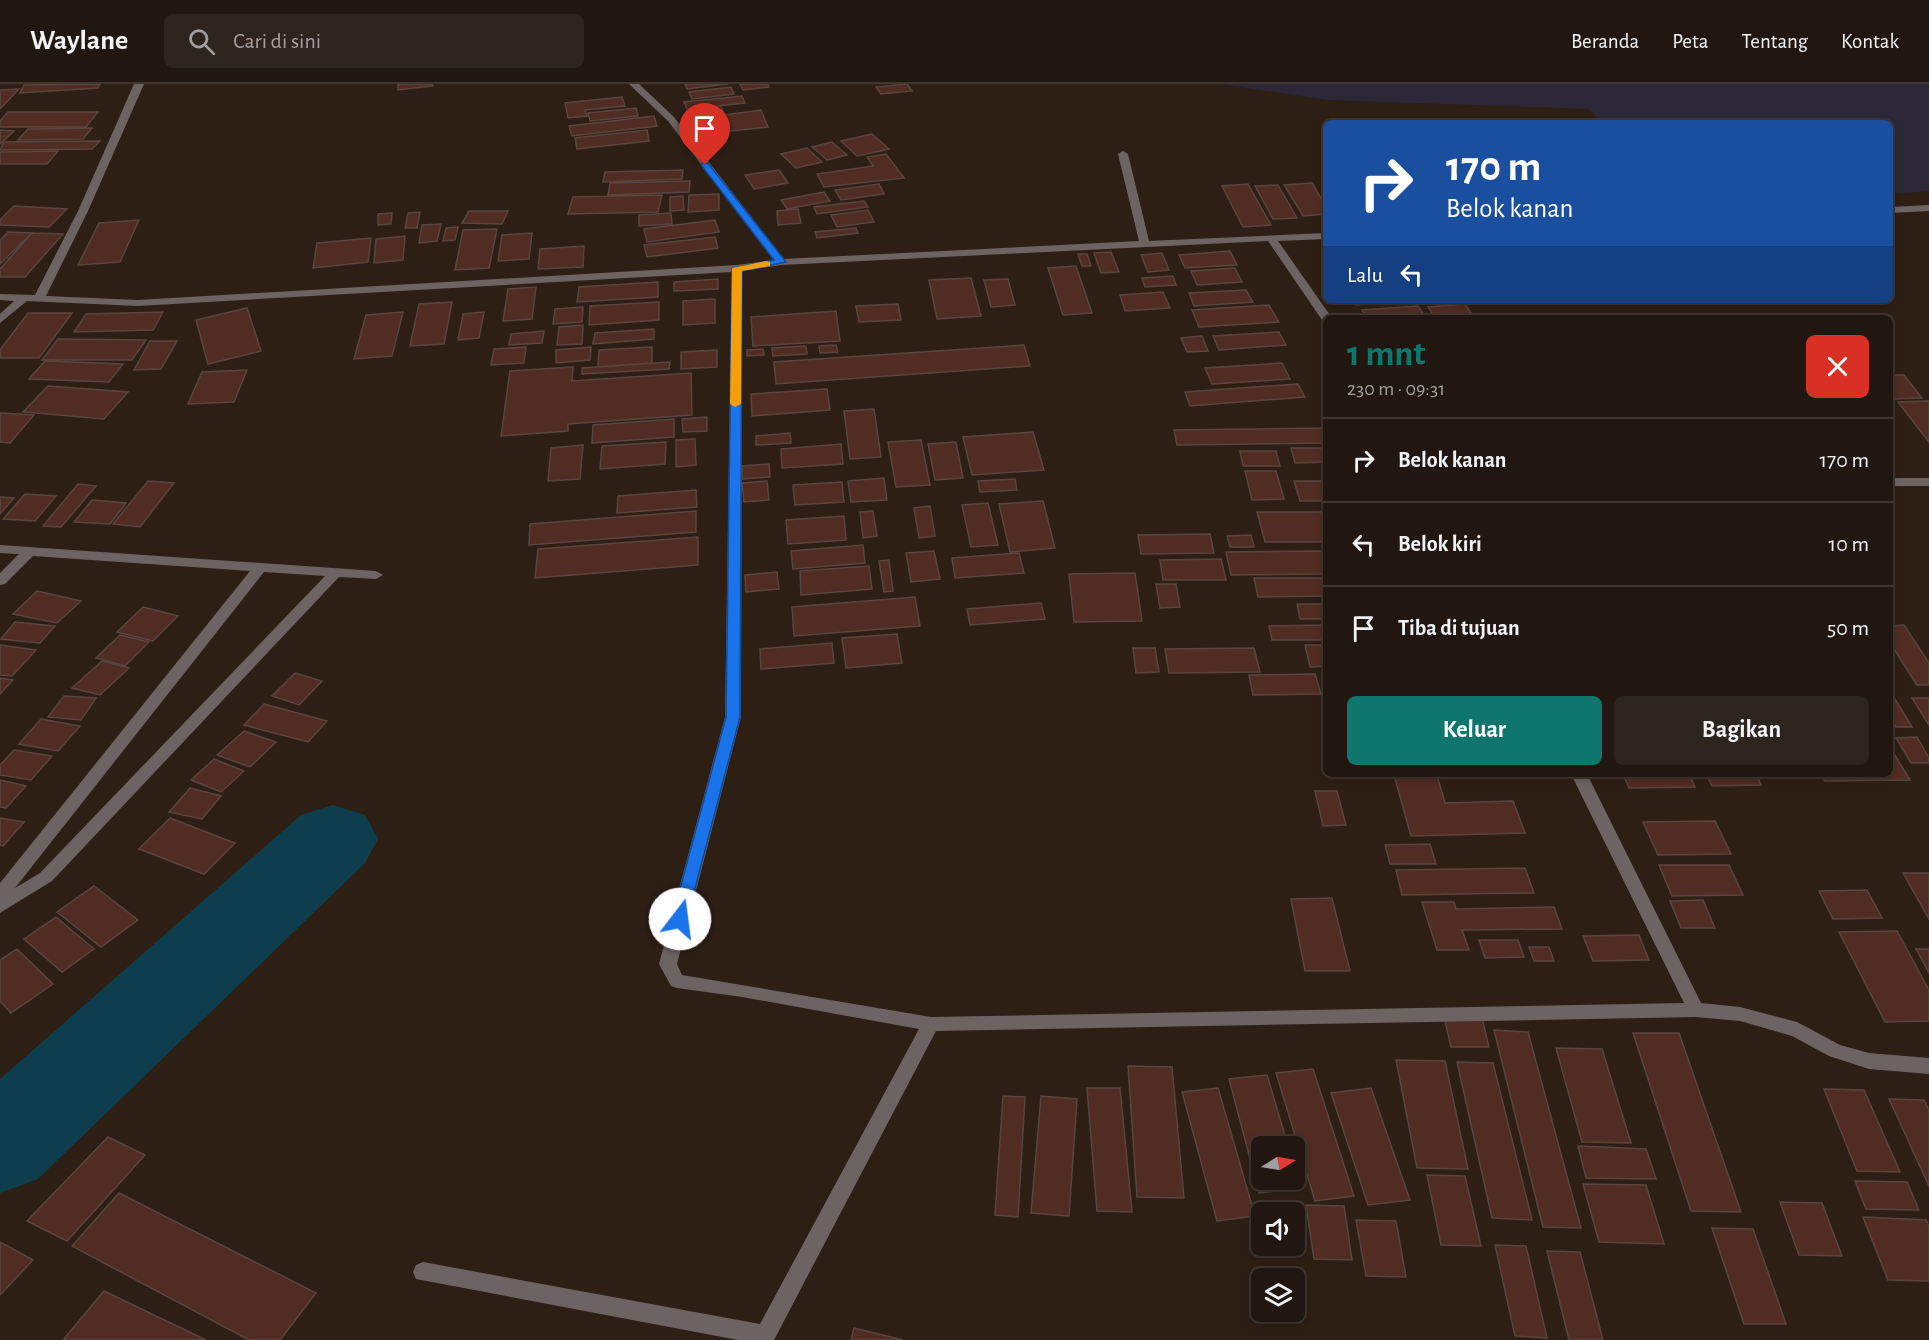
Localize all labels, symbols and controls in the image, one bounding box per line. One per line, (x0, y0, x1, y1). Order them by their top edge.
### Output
search box (164, 14, 584, 68)
icon: search (185, 25, 218, 58)
text: Waylane (30, 27, 128, 55)
text: Cari di sini (233, 30, 321, 52)
text: Beranda (1571, 31, 1639, 52)
text: Peta (1672, 31, 1708, 52)
text: Tentang (1741, 31, 1808, 52)
text: Kontak (1841, 31, 1899, 52)
pin (679, 103, 730, 165)
icon: arrive (688, 112, 721, 145)
icon: right (1347, 144, 1425, 222)
text: 170 m (1446, 146, 1541, 188)
text: Belok kanan (1446, 195, 1573, 222)
icon: left (1395, 258, 1428, 291)
text: Lalu (1347, 264, 1383, 286)
button: close (1806, 335, 1869, 398)
text: 1 mnt (1347, 336, 1425, 372)
text: 230 m · 09:31 (1347, 379, 1445, 399)
icon: right (1347, 444, 1380, 477)
text: Belok kanan (1398, 449, 1506, 471)
text: 170 m (1819, 449, 1869, 471)
icon: left (1347, 528, 1380, 561)
text: Belok kiri (1398, 533, 1482, 555)
text: 10 m (1829, 533, 1869, 555)
icon: arrive (1347, 612, 1380, 645)
text: Tiba di tujuan (1398, 617, 1520, 639)
text: 50 m (1827, 617, 1869, 639)
button: Keluar (1347, 696, 1602, 765)
button: Bagikan (1614, 696, 1869, 765)
position arrow (648, 887, 712, 951)
north arrow (1251, 1136, 1305, 1190)
map controls (1251, 1136, 1305, 1322)
button: sound (1251, 1202, 1305, 1256)
button: layers (1251, 1268, 1305, 1322)

